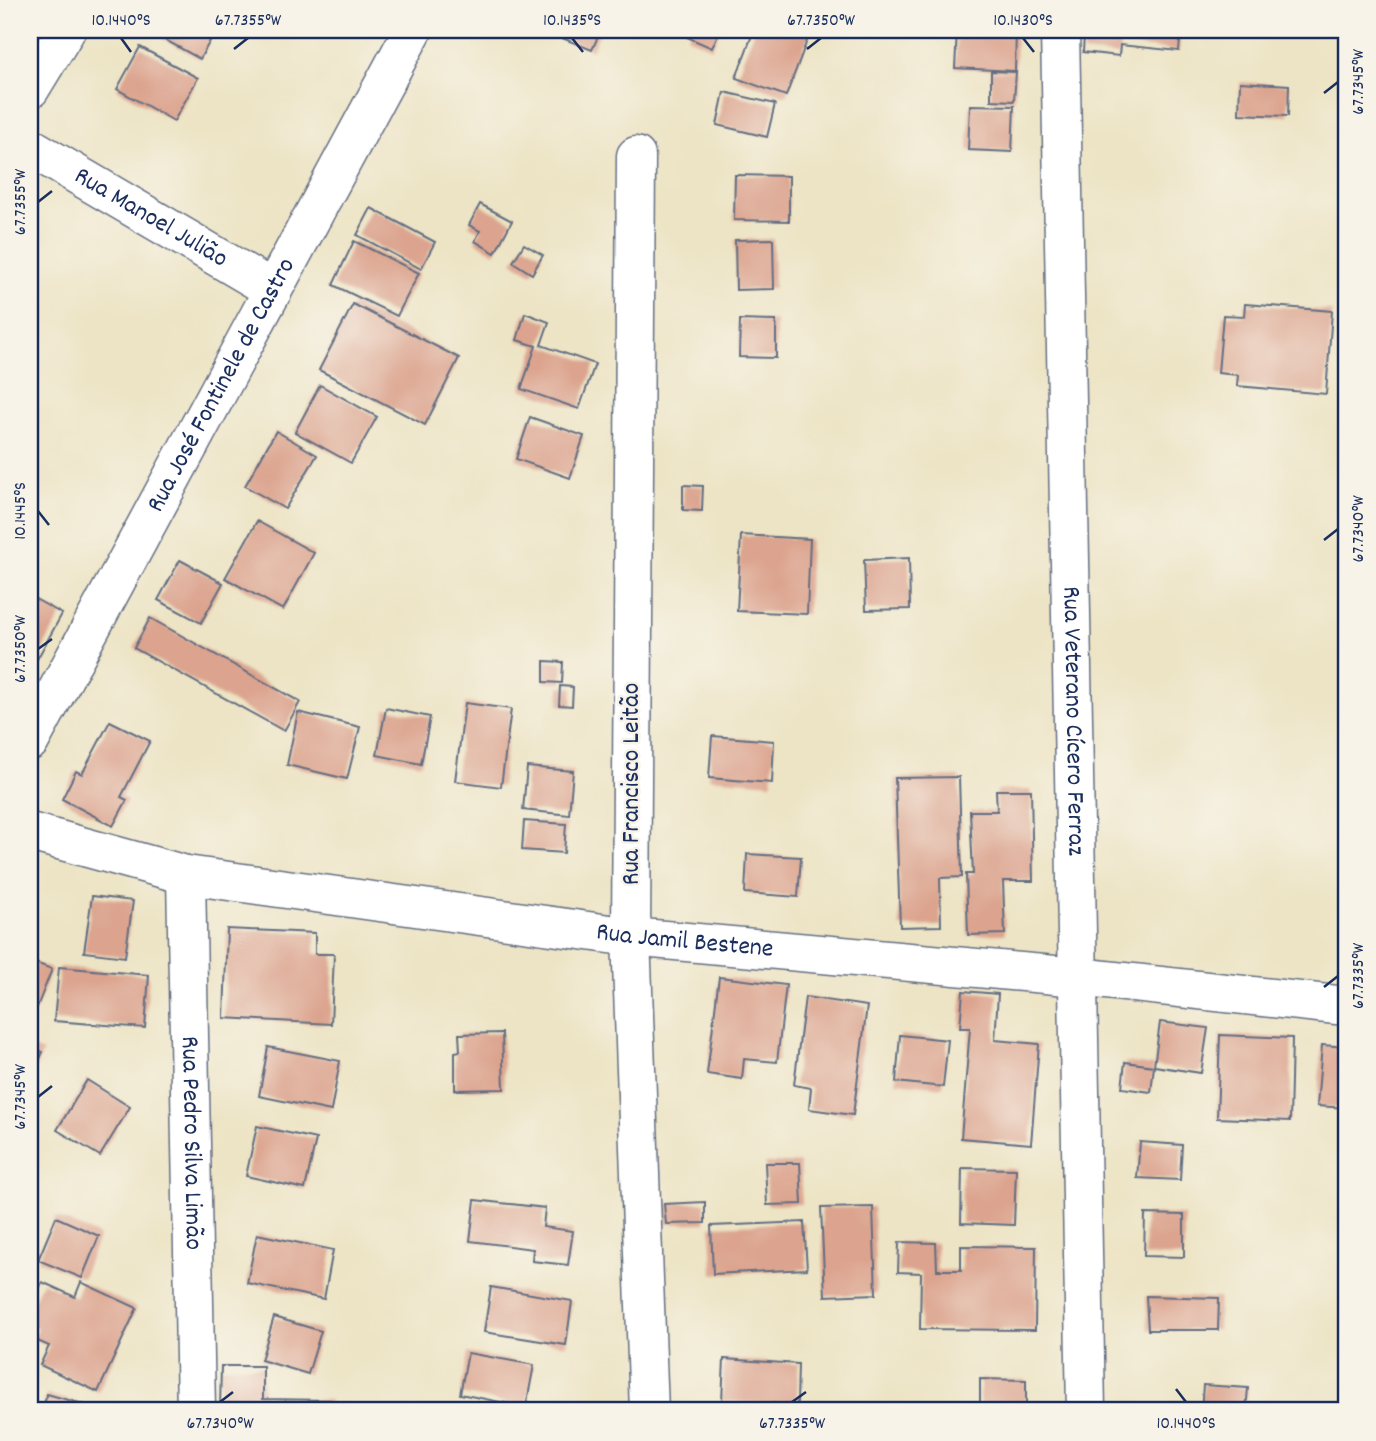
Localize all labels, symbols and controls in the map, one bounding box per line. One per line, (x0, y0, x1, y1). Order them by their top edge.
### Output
text: 10.1440°S (91, 9, 151, 34)
text: 67.7355°W (215, 9, 282, 34)
text: 10.1435°S (543, 9, 601, 34)
text: 67.7350°W (787, 9, 856, 34)
text: 10.1430°S (993, 9, 1053, 34)
text: 67.7345°W (1347, 49, 1372, 115)
street label: Rua Manoel Julião (67, 158, 235, 278)
text: 67.7355°W (9, 168, 34, 235)
street label: Rua José Fontinele de Castro (138, 251, 305, 519)
text: 10.1445°S (9, 482, 34, 540)
text: 67.7340°W (1347, 495, 1372, 562)
street label: Rua Veterano Cícero Ferraz (1052, 586, 1094, 856)
text: 67.7350°W (9, 614, 34, 683)
street label: Rua Francisco Leitão (614, 683, 651, 885)
street label: Rua Jamil Bestene (594, 914, 775, 968)
text: 67.7335°W (1347, 942, 1372, 1009)
street label: Rua Pedro Silva Limão (171, 1036, 211, 1250)
text: 67.7345°W (9, 1064, 34, 1130)
text: 67.7340°W (187, 1412, 254, 1437)
text: 67.7335°W (759, 1412, 826, 1437)
text: 10.1440°S (1156, 1412, 1216, 1437)

